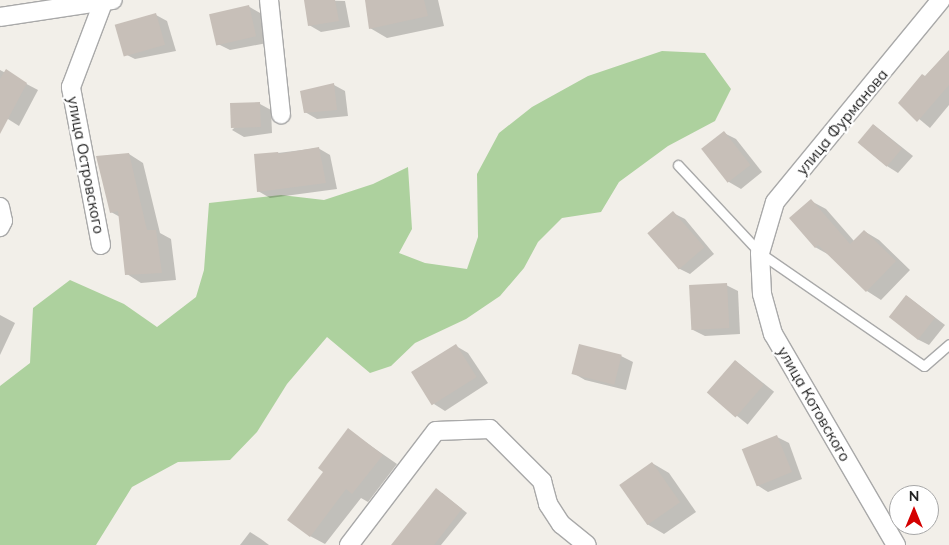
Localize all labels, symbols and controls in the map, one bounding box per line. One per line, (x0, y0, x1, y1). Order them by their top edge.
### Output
street label: улица Фурманова (793, 66, 891, 178)
street label: улица Островского (64, 95, 108, 235)
street label: улица Котовского (774, 343, 854, 465)
north arrow (889, 485, 939, 535)
text: N (909, 487, 919, 505)

